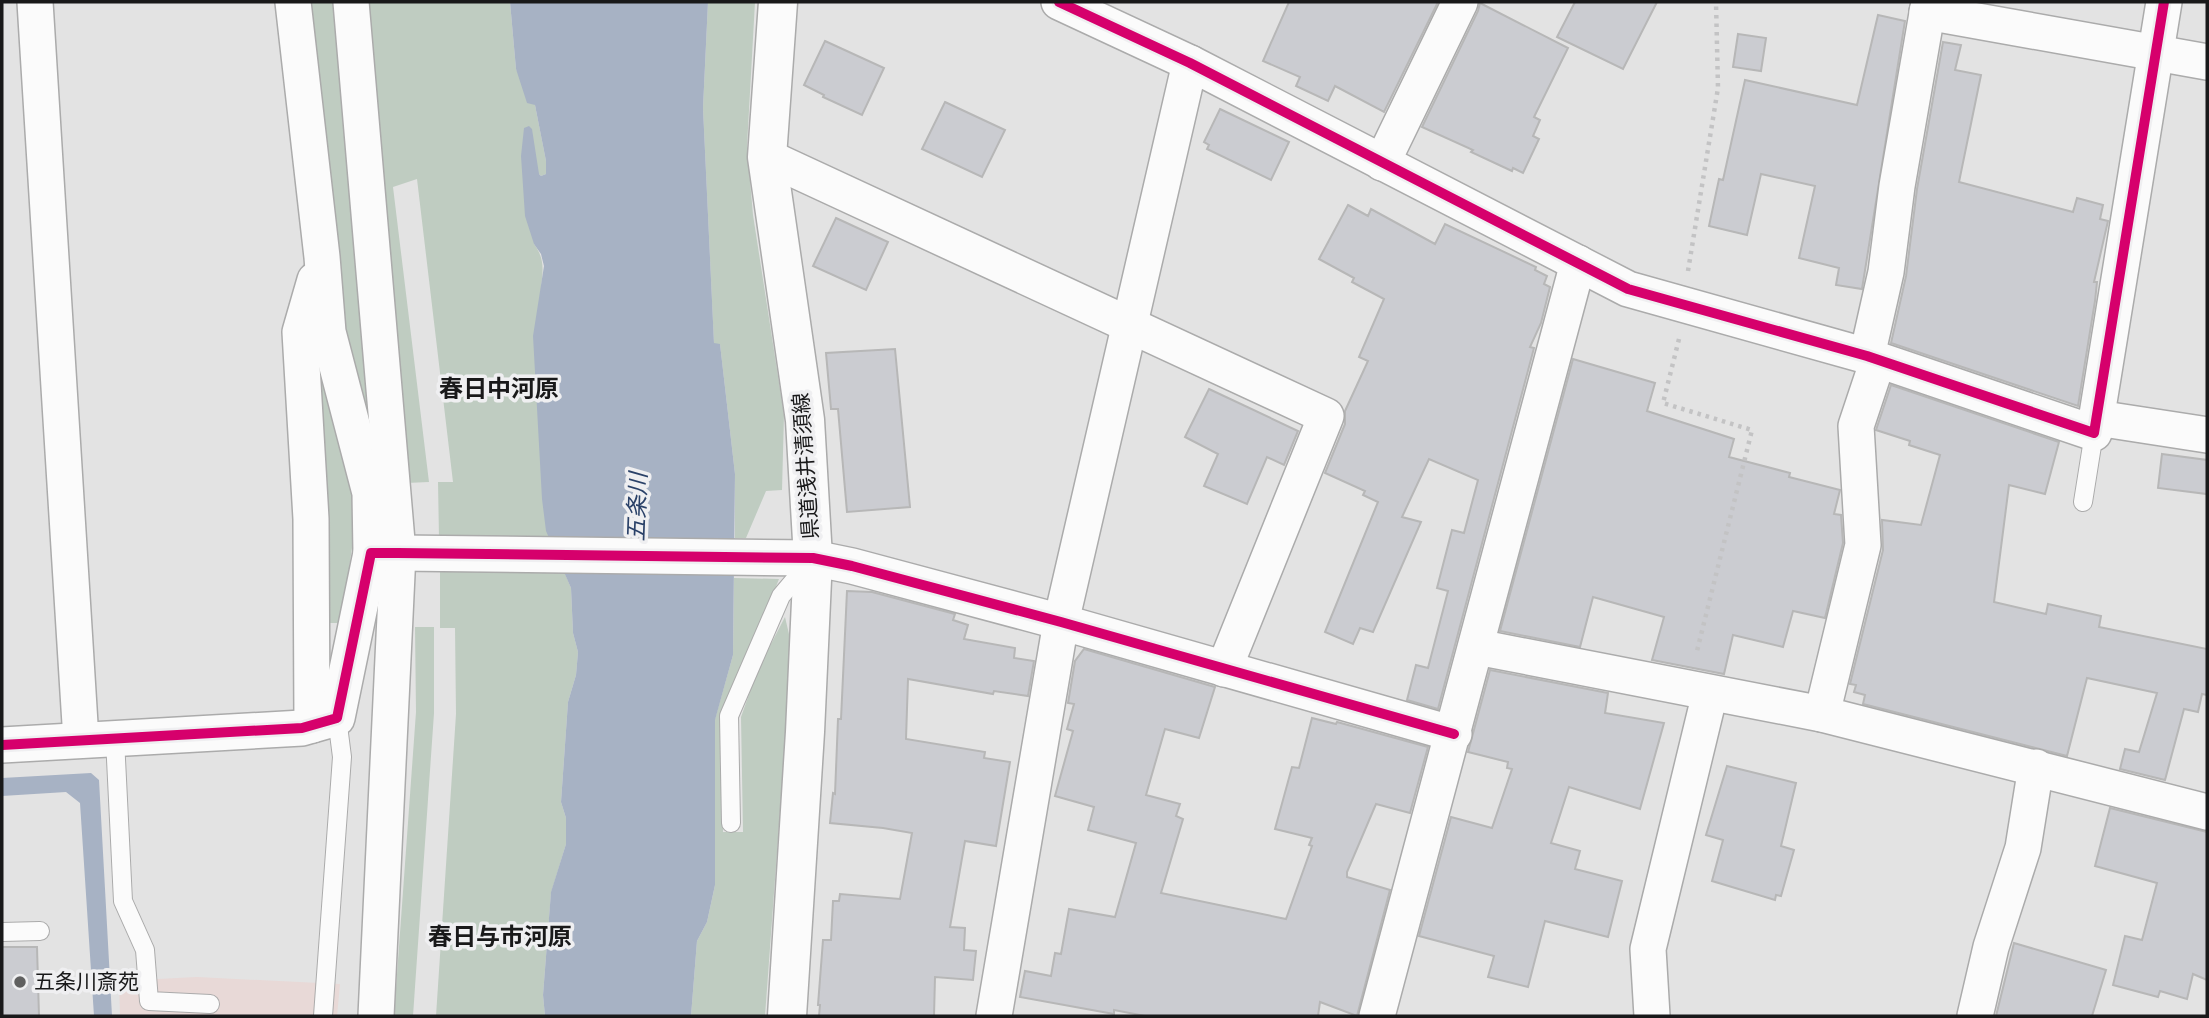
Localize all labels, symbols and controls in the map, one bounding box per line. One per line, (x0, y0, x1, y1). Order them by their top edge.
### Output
district label: 春日中河原 (439, 372, 559, 405)
street label: 県道浅井清須線 (786, 392, 825, 540)
water label: 五条川 (620, 469, 654, 542)
district label: 春日与市河原 (428, 920, 572, 953)
place label: 五条川斎苑 (34, 967, 139, 996)
marker: 五条川斎苑 (12, 974, 28, 990)

